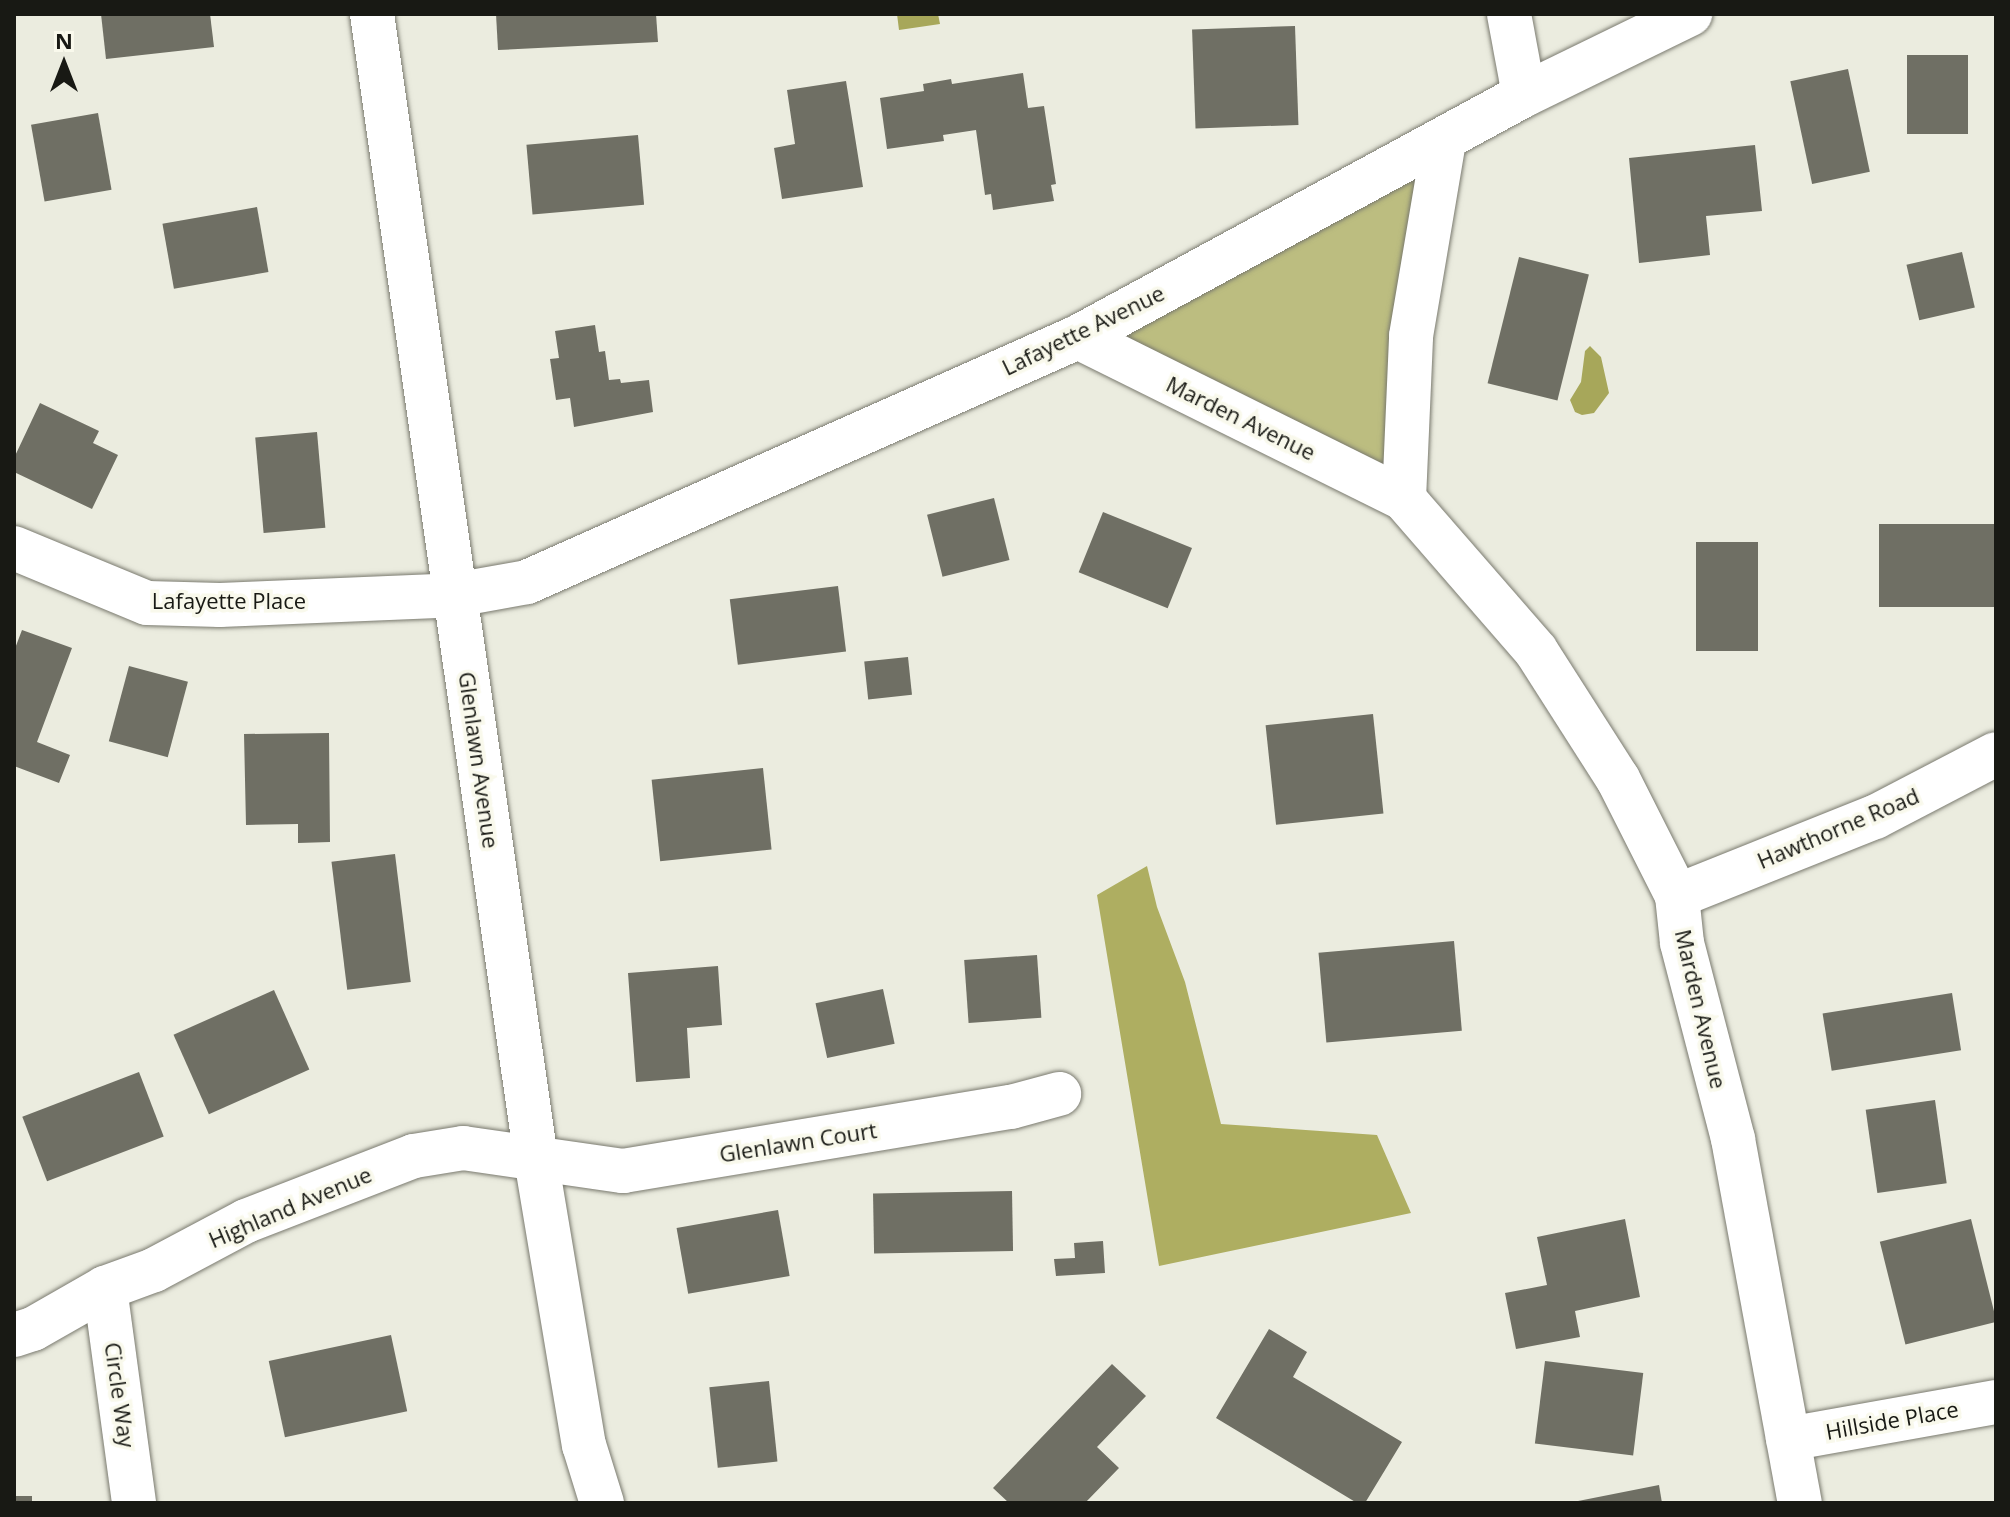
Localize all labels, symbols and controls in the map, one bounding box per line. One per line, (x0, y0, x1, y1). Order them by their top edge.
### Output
north arrow (24, 24, 104, 104)
text: N (55, 25, 73, 55)
street label: Lafayette Avenue (998, 279, 1168, 381)
street label: Marden Avenue (1162, 370, 1320, 466)
street label: Lafayette Place (152, 588, 306, 614)
street label: Glenlawn Avenue (454, 670, 504, 850)
street label: Hawthorne Road (1753, 782, 1923, 874)
street label: Marden Avenue (1670, 927, 1732, 1091)
street label: Glenlawn Court (717, 1117, 879, 1167)
street label: Highland Avenue (205, 1161, 375, 1253)
street label: Circle Way (100, 1341, 140, 1449)
street label: Hillside Place (1824, 1395, 1960, 1445)

